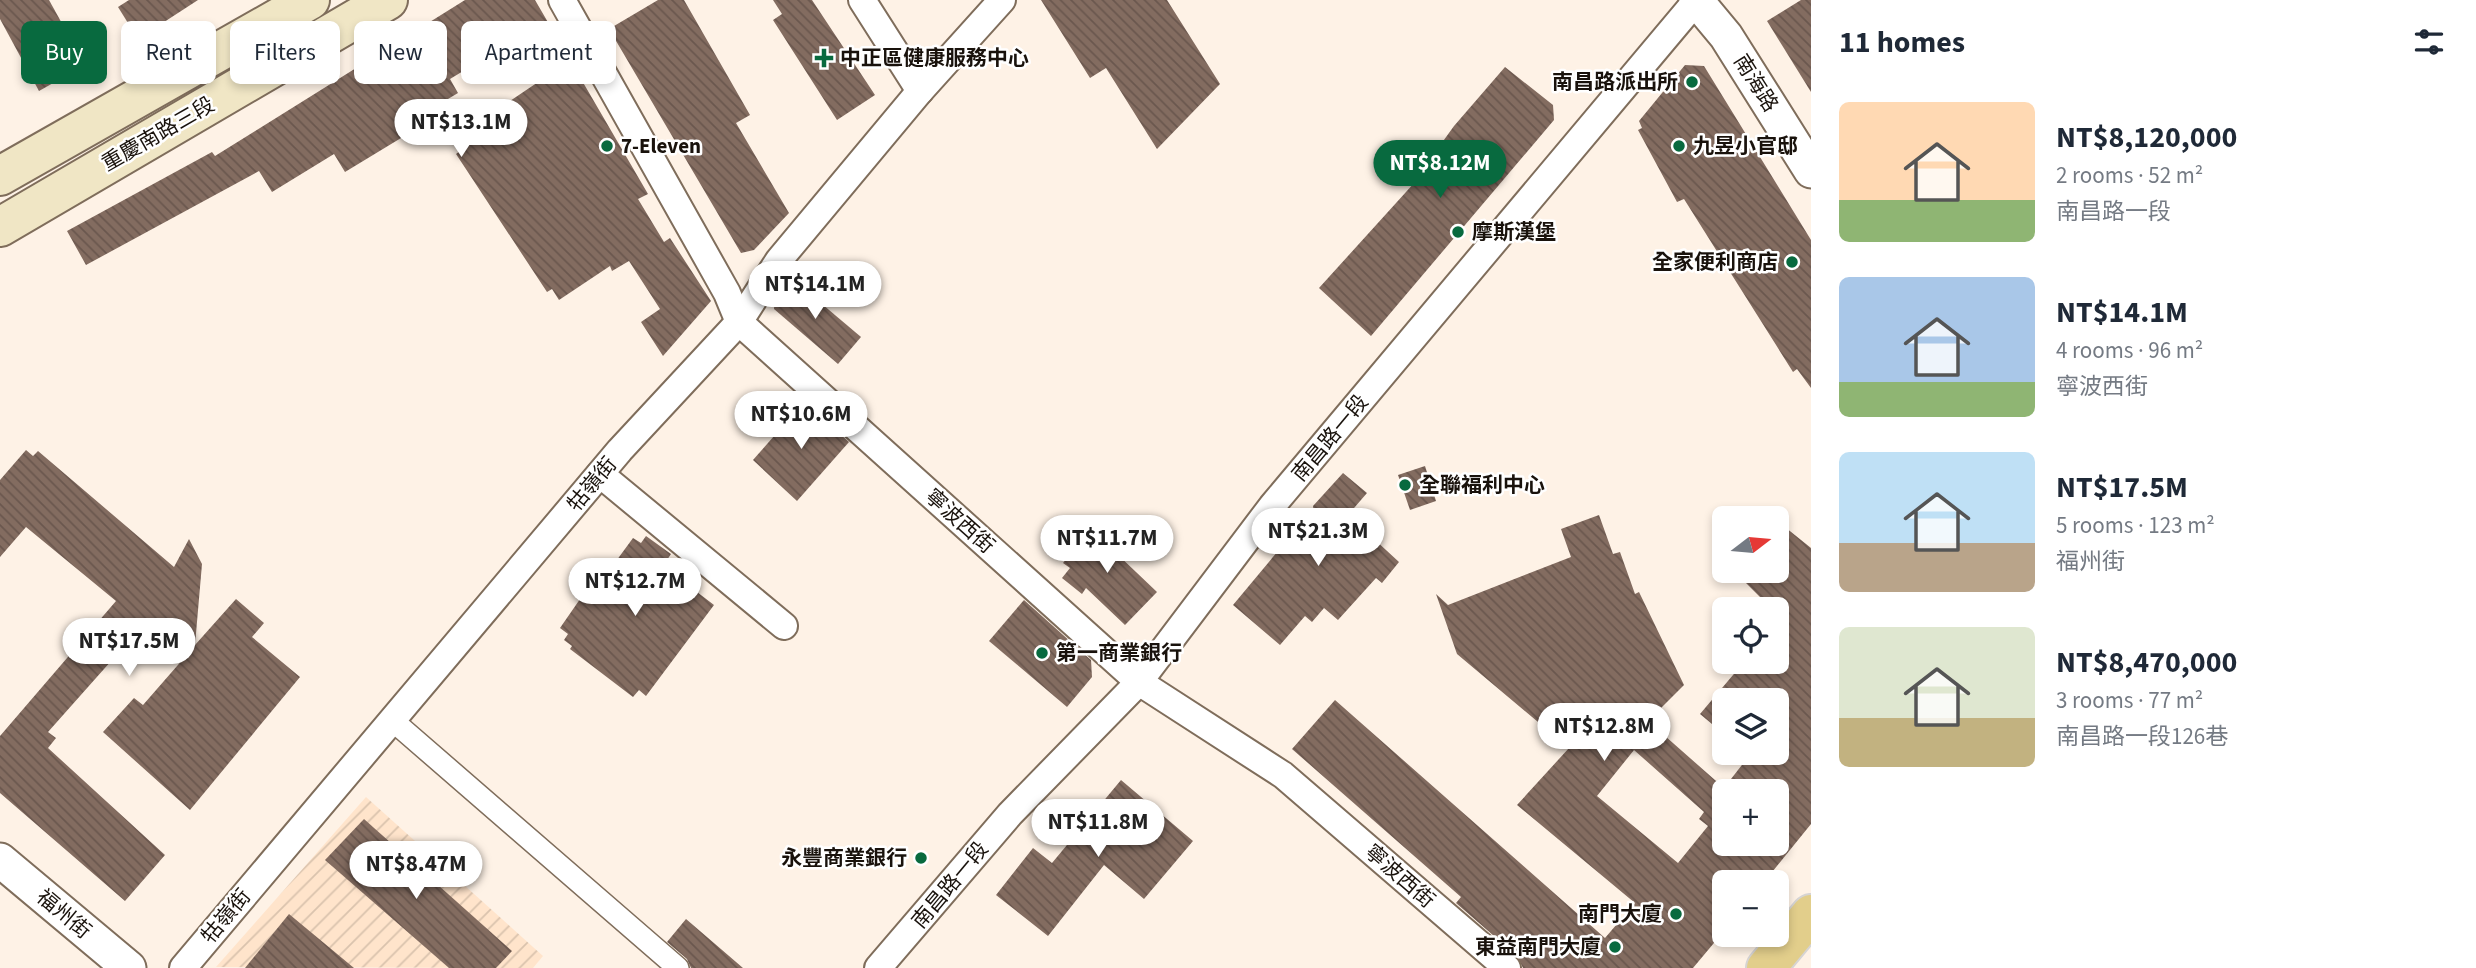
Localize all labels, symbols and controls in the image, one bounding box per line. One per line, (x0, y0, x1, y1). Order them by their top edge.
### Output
chip: Buy (21, 21, 107, 84)
chip: Rent (121, 21, 216, 84)
chip: Filters (230, 21, 340, 84)
chip: New (354, 21, 447, 84)
chip: Apartment (461, 21, 616, 84)
text: 11 homes (1839, 21, 1965, 64)
icon: filters (2410, 23, 2448, 61)
place label: 中正區健康服務中心 (840, 43, 1029, 73)
marker: 中正區健康服務中心 (814, 48, 834, 68)
street label: 南海路 (1727, 48, 1785, 118)
place label: 南昌路派出所 (1552, 67, 1678, 97)
marker: 南昌路派出所 (1684, 74, 1700, 90)
street label: 重慶南路三段 (96, 90, 220, 178)
pin: NT$13.1M (389, 100, 533, 159)
text: NT$13.1M (410, 105, 512, 138)
text: NT$8,120,000 (2056, 116, 2237, 159)
icon: home (1895, 130, 1979, 214)
place label: 7-Eleven (621, 131, 701, 161)
place label: 九昱小官邸 (1693, 131, 1798, 161)
marker: 7-Eleven (599, 138, 615, 154)
marker: 九昱小官邸 (1671, 138, 1687, 154)
pin: NT$8.12M (1368, 140, 1512, 200)
text: NT$8.12M (1389, 146, 1491, 179)
text: 2 rooms · 52 m² (2056, 159, 2203, 192)
text: 南昌路一段 (2056, 195, 2171, 228)
place label: 摩斯漢堡 (1472, 217, 1556, 247)
marker: 摩斯漢堡 (1450, 224, 1466, 240)
place label: 全家便利商店 (1652, 247, 1778, 277)
marker: 全家便利商店 (1784, 254, 1800, 270)
pin: NT$14.1M (743, 262, 887, 321)
text: NT$14.1M (764, 267, 866, 300)
text: NT$14.1M (2056, 291, 2188, 334)
icon: home (1895, 305, 1979, 389)
text: 4 rooms · 96 m² (2056, 334, 2203, 367)
text: 寧波西街 (2056, 370, 2148, 403)
street label: 南昌路一段 (1285, 388, 1375, 488)
pin: NT$10.6M (729, 392, 873, 451)
text: NT$10.6M (750, 397, 852, 430)
street label: 牯嶺街 (560, 450, 624, 518)
text: NT$17.5M (2056, 466, 2188, 509)
place label: 全聯福利中心 (1419, 470, 1545, 500)
marker: 全聯福利中心 (1397, 477, 1413, 493)
icon: home (1895, 480, 1979, 564)
street label: 寧波西街 (919, 482, 1001, 560)
north arrow (1712, 506, 1788, 583)
map controls (1712, 506, 1789, 947)
pin: NT$21.3M (1246, 508, 1390, 568)
text: 5 rooms · 123 m² (2056, 509, 2215, 542)
text: NT$21.3M (1267, 514, 1369, 547)
pin: NT$11.7M (1035, 516, 1179, 575)
text: NT$11.7M (1056, 521, 1158, 554)
text: 福州街 (2056, 545, 2125, 578)
pin: NT$12.7M (563, 558, 707, 618)
text: NT$12.7M (584, 564, 686, 597)
button: locate (1712, 597, 1789, 674)
pin: NT$17.5M (57, 618, 201, 678)
text: NT$17.5M (78, 624, 180, 657)
place label: 第一商業銀行 (1056, 638, 1182, 668)
text: NT$8,470,000 (2056, 641, 2237, 684)
marker: 第一商業銀行 (1034, 645, 1050, 661)
icon: home (1895, 655, 1979, 739)
text: 3 rooms · 77 m² (2056, 684, 2203, 717)
button: layers (1712, 688, 1789, 765)
pin: NT$12.8M (1532, 704, 1676, 763)
text: NT$12.8M (1553, 709, 1655, 742)
text: 南昌路一段126巷 (2056, 720, 2228, 753)
button: + (1712, 779, 1789, 856)
pin: NT$11.8M (1026, 800, 1170, 859)
text: NT$11.8M (1047, 805, 1149, 838)
street label: 南昌路一段 (905, 835, 995, 935)
street label: 寧波西街 (1358, 837, 1442, 915)
pin: NT$8.47M (344, 842, 488, 901)
place label: 永豐商業銀行 (781, 843, 907, 873)
text: NT$8.47M (365, 847, 467, 880)
marker: 永豐商業銀行 (913, 850, 929, 866)
button: − (1712, 870, 1789, 947)
street label: 福州街 (30, 882, 98, 946)
street label: 牯嶺街 (194, 882, 258, 950)
place label: 南門大廈 (1578, 899, 1662, 929)
marker: 南門大廈 (1668, 906, 1684, 922)
place label: 東益南門大廈 (1475, 932, 1601, 962)
marker: 東益南門大廈 (1607, 939, 1623, 955)

